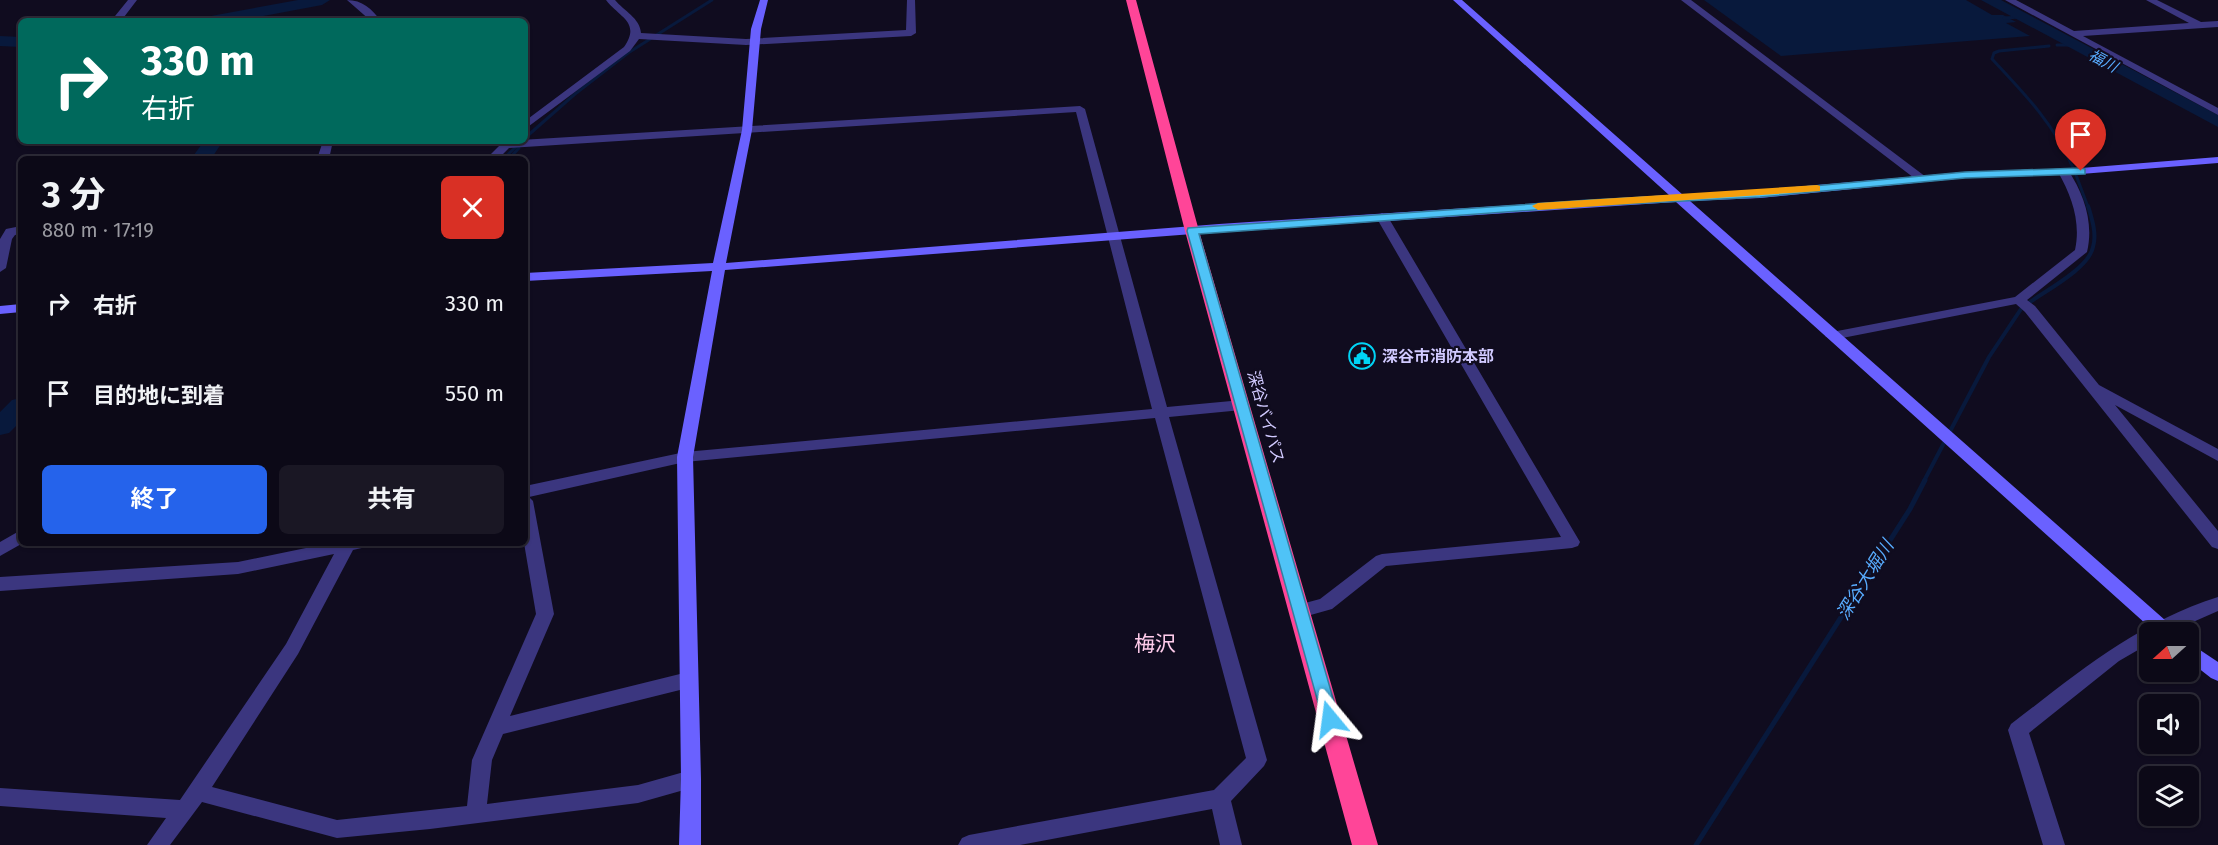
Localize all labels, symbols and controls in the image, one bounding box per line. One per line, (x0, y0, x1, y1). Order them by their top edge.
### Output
text: 330 m (141, 36, 255, 86)
icon: right (42, 42, 120, 120)
water label: 福川 (2086, 46, 2122, 77)
text: 右折 (141, 93, 195, 125)
pin (2055, 109, 2106, 171)
icon: arrive (2064, 118, 2097, 151)
text: 3 分 (42, 173, 105, 217)
button: close (441, 176, 504, 239)
text: 880 m · 17:19 (42, 218, 154, 242)
icon: right (42, 287, 75, 320)
text: 330 m (445, 290, 504, 317)
text: 右折 (93, 292, 137, 319)
public building icon: 深谷市消防本部 (1347, 341, 1377, 371)
place label: 深谷市消防本部 (1382, 347, 1494, 366)
street label: 深谷バイパス (1244, 368, 1288, 466)
icon: arrive (42, 377, 75, 410)
text: 550 m (445, 380, 504, 407)
text: 目的地に到着 (93, 382, 225, 409)
button: 終了 (42, 465, 267, 534)
button: 共有 (279, 465, 504, 534)
water label: 深谷大堀川 (1832, 534, 1899, 624)
north arrow (2139, 622, 2199, 682)
map controls (2139, 622, 2199, 826)
district label: 梅沢 (1134, 631, 1176, 657)
position arrow (1298, 687, 1362, 751)
button: sound (2139, 694, 2199, 754)
button: layers (2139, 766, 2199, 826)

